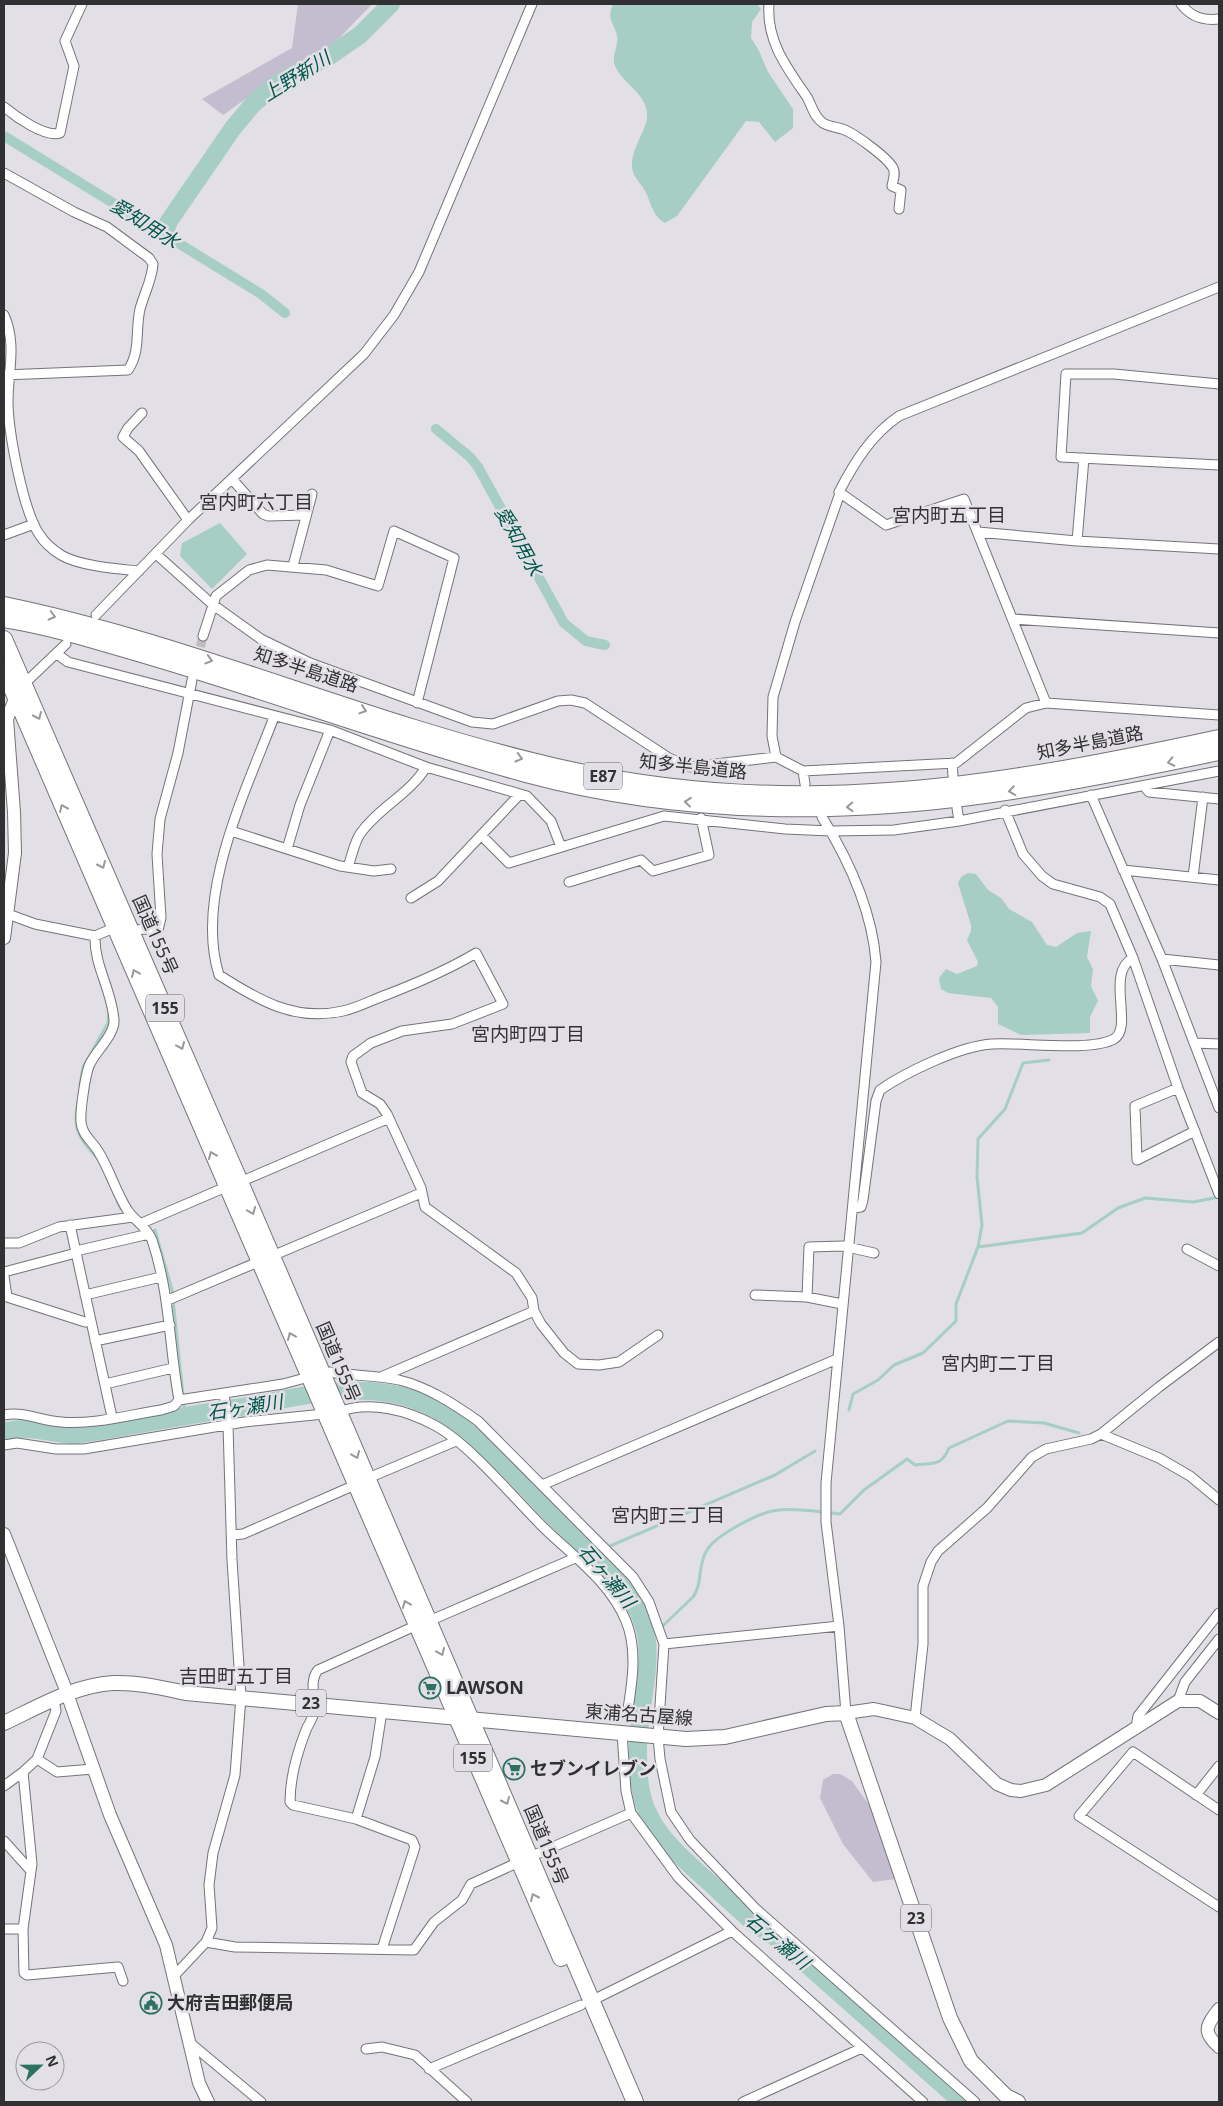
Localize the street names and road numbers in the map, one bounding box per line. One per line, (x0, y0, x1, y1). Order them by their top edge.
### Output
street label: 知多半島道路 (251, 641, 361, 697)
street label: 知多半島道路 (1035, 720, 1145, 764)
street label: 知多半島道路 (638, 748, 748, 784)
road number: E87 (584, 762, 622, 789)
street label: 国道155号 (128, 891, 184, 978)
road number: 155 (146, 994, 184, 1021)
street label: 国道155号 (311, 1318, 367, 1405)
road number: 23 (296, 1690, 326, 1716)
street label: 東浦名古屋線 (584, 1698, 694, 1730)
road number: 155 (454, 1745, 492, 1772)
street label: 国道155号 (519, 1801, 575, 1888)
road number: 23 (901, 1905, 931, 1932)

